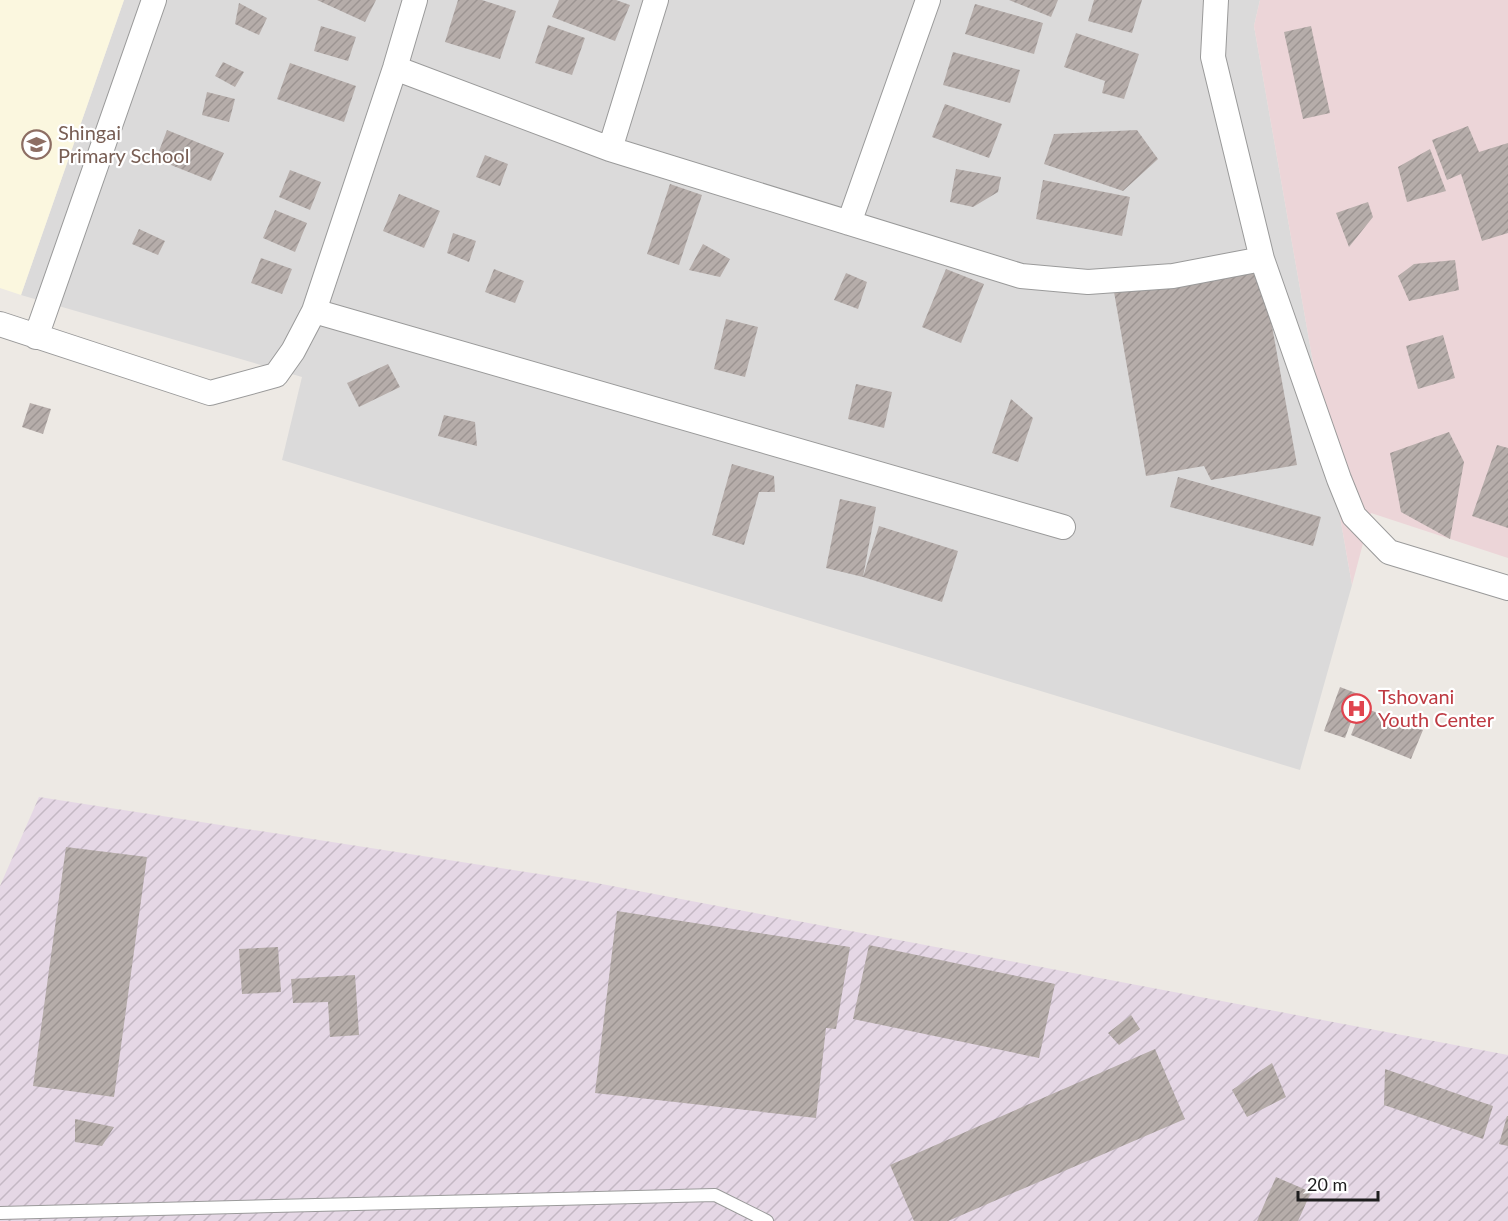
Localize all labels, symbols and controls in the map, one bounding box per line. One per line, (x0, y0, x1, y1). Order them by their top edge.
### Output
place label: Shingai Primary School (58, 120, 189, 167)
school or university icon: Shingai Primary School (21, 128, 53, 160)
place label: Tshovani Youth Center (1378, 684, 1495, 731)
hospital icon: Tshovani Youth Center (1341, 692, 1373, 724)
scale bar (1298, 1164, 1378, 1202)
text: 20 m (1307, 1173, 1347, 1195)

